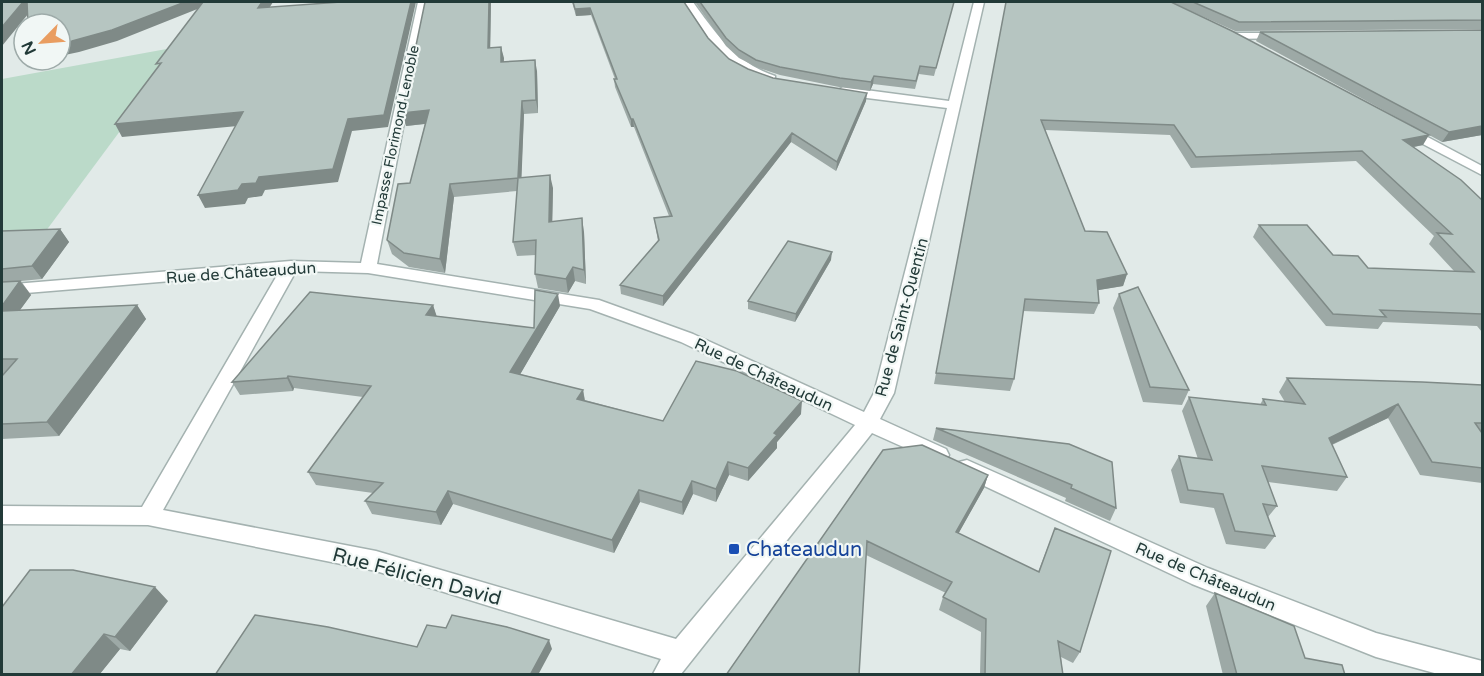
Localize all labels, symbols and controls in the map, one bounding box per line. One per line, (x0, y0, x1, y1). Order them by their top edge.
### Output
north arrow (12, 12, 72, 72)
text: N (18, 38, 41, 58)
street label: Impasse Florimond Lenoble (368, 44, 423, 227)
street label: Rue de Saint-Quentin (871, 236, 933, 399)
street label: Rue de Châteaudun (165, 258, 317, 288)
street label: Rue de Châteaudun (691, 334, 836, 416)
place label: Chateaudun (746, 538, 862, 562)
street label: Rue de Châteaudun (1132, 538, 1279, 616)
marker: Chateaudun (727, 542, 741, 556)
street label: Rue Félicien David (330, 543, 504, 611)

